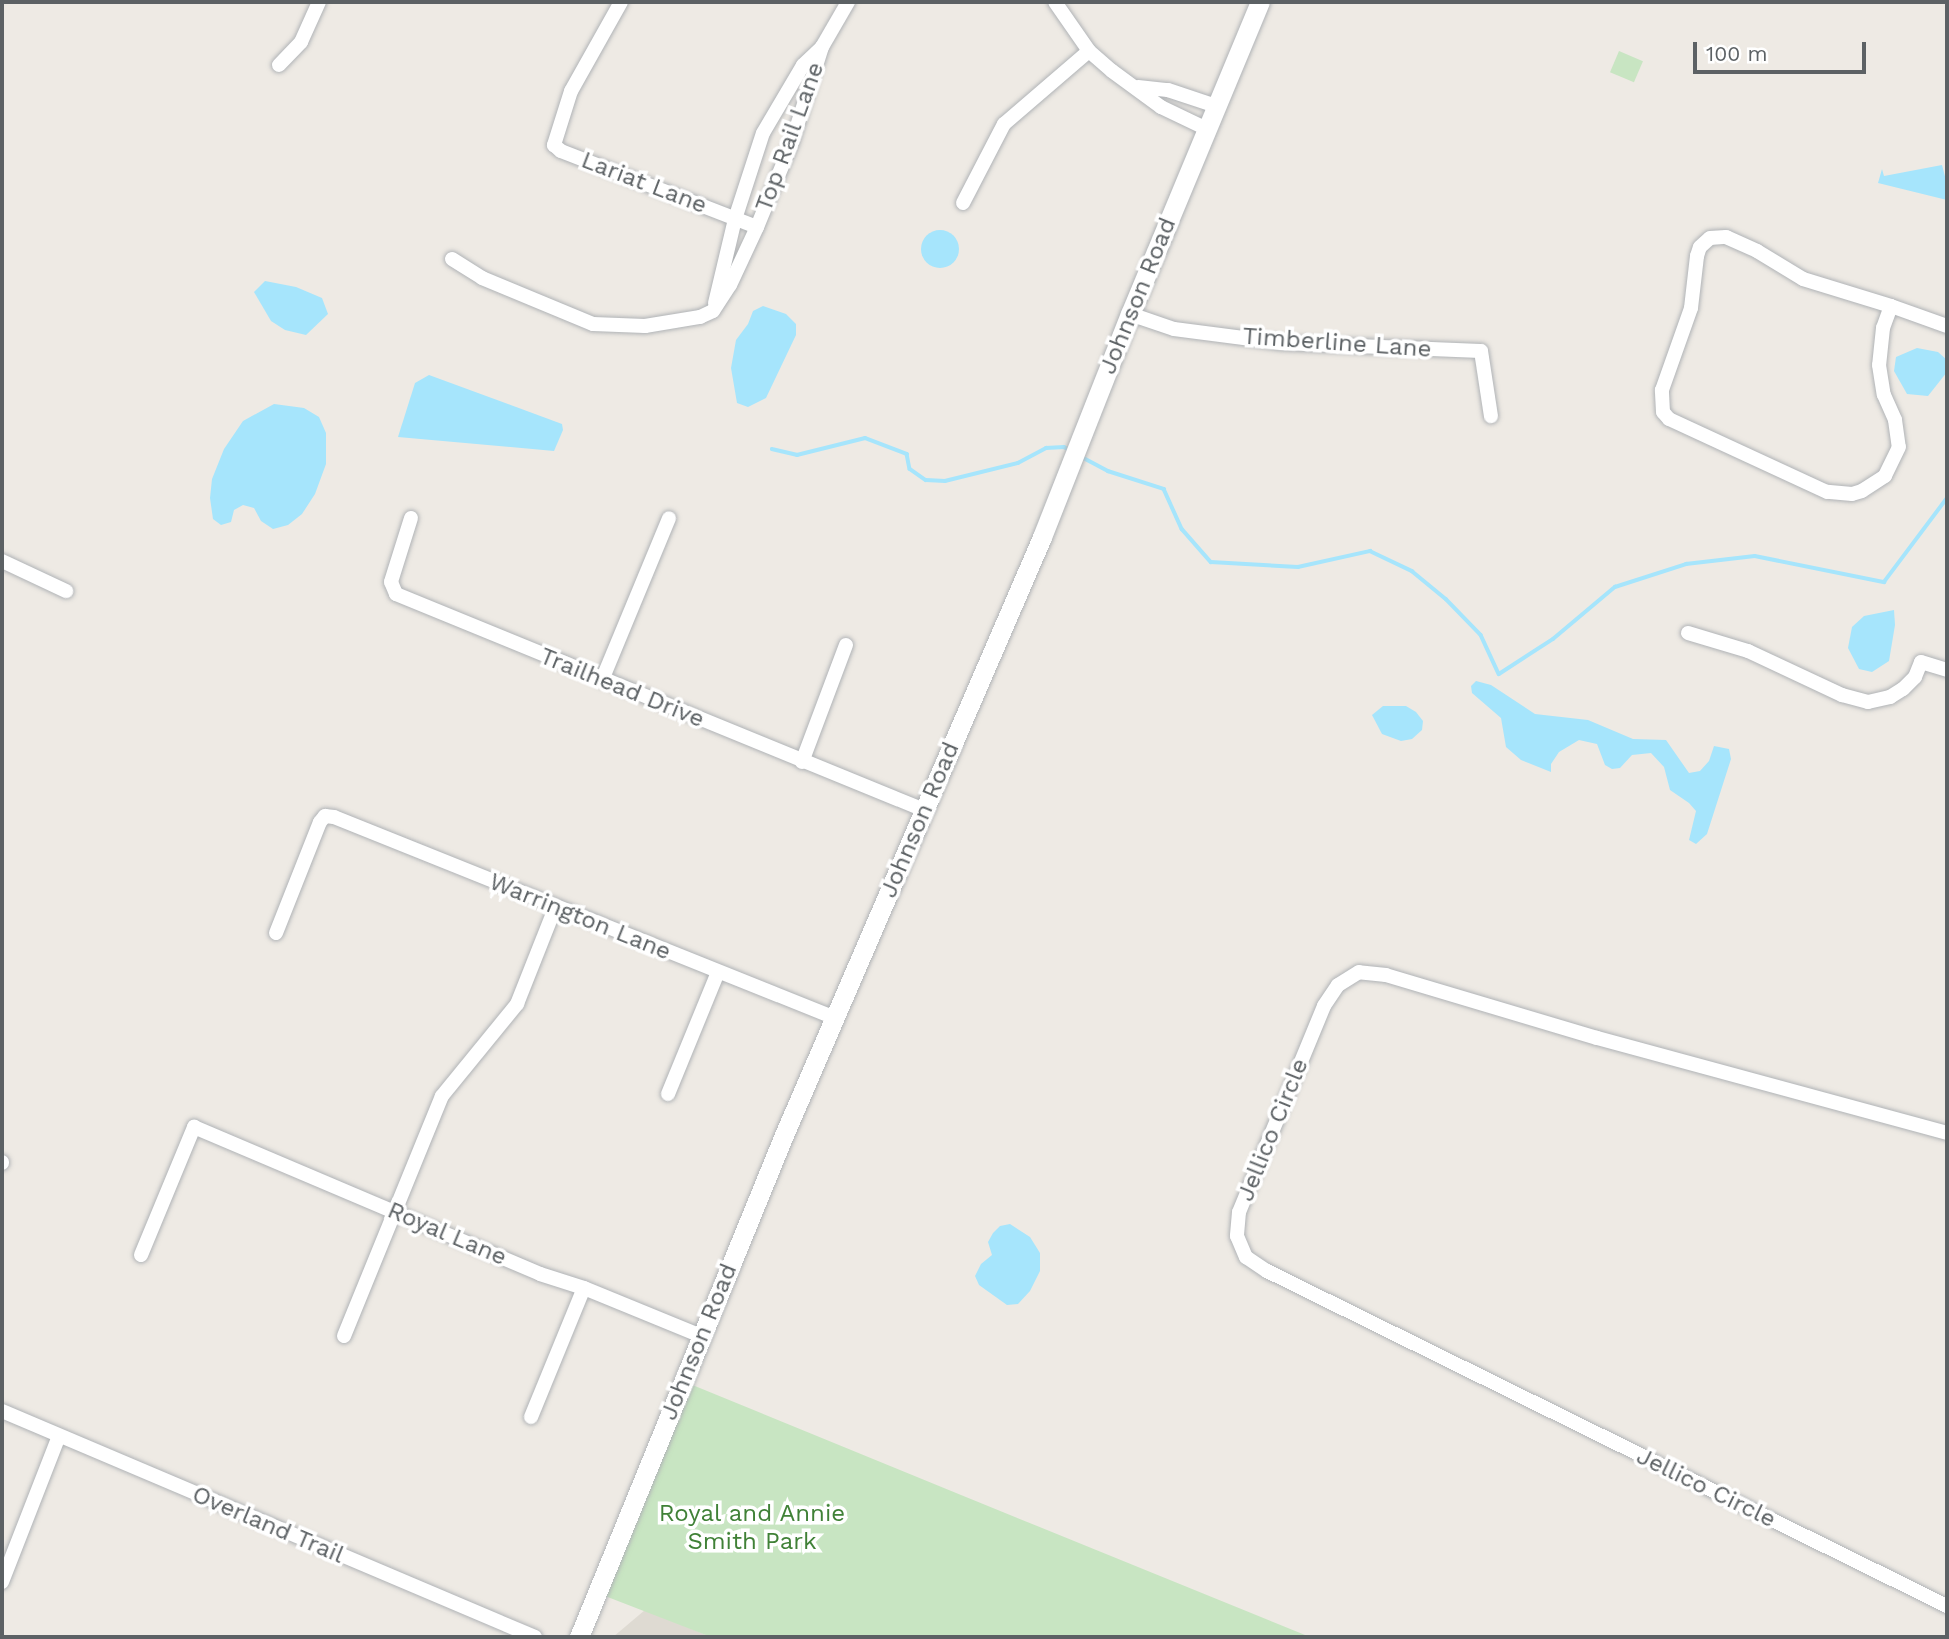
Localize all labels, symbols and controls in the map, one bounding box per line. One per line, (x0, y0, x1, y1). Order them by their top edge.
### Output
scale bar (1697, 28, 1870, 72)
text: 100 m (1706, 41, 1768, 66)
street label: Top Rail Lane (750, 58, 830, 216)
street label: Lariat Lane (577, 146, 711, 220)
street label: Johnson Road (1094, 214, 1182, 378)
street label: Timberline Lane (1242, 322, 1432, 364)
street label: Trailhead Drive (536, 642, 708, 734)
street label: Johnson Road (874, 738, 966, 902)
street label: Warrington Lane (485, 867, 675, 967)
street label: Jellico Circle (1231, 1054, 1315, 1206)
street label: Royal Lane (383, 1196, 511, 1272)
street label: Johnson Road (655, 1260, 743, 1424)
street label: Jellico Circle (1632, 1442, 1780, 1534)
street label: Overland Trail (187, 1480, 349, 1570)
park label: Royal and Annie Smith Park (658, 1500, 846, 1556)

